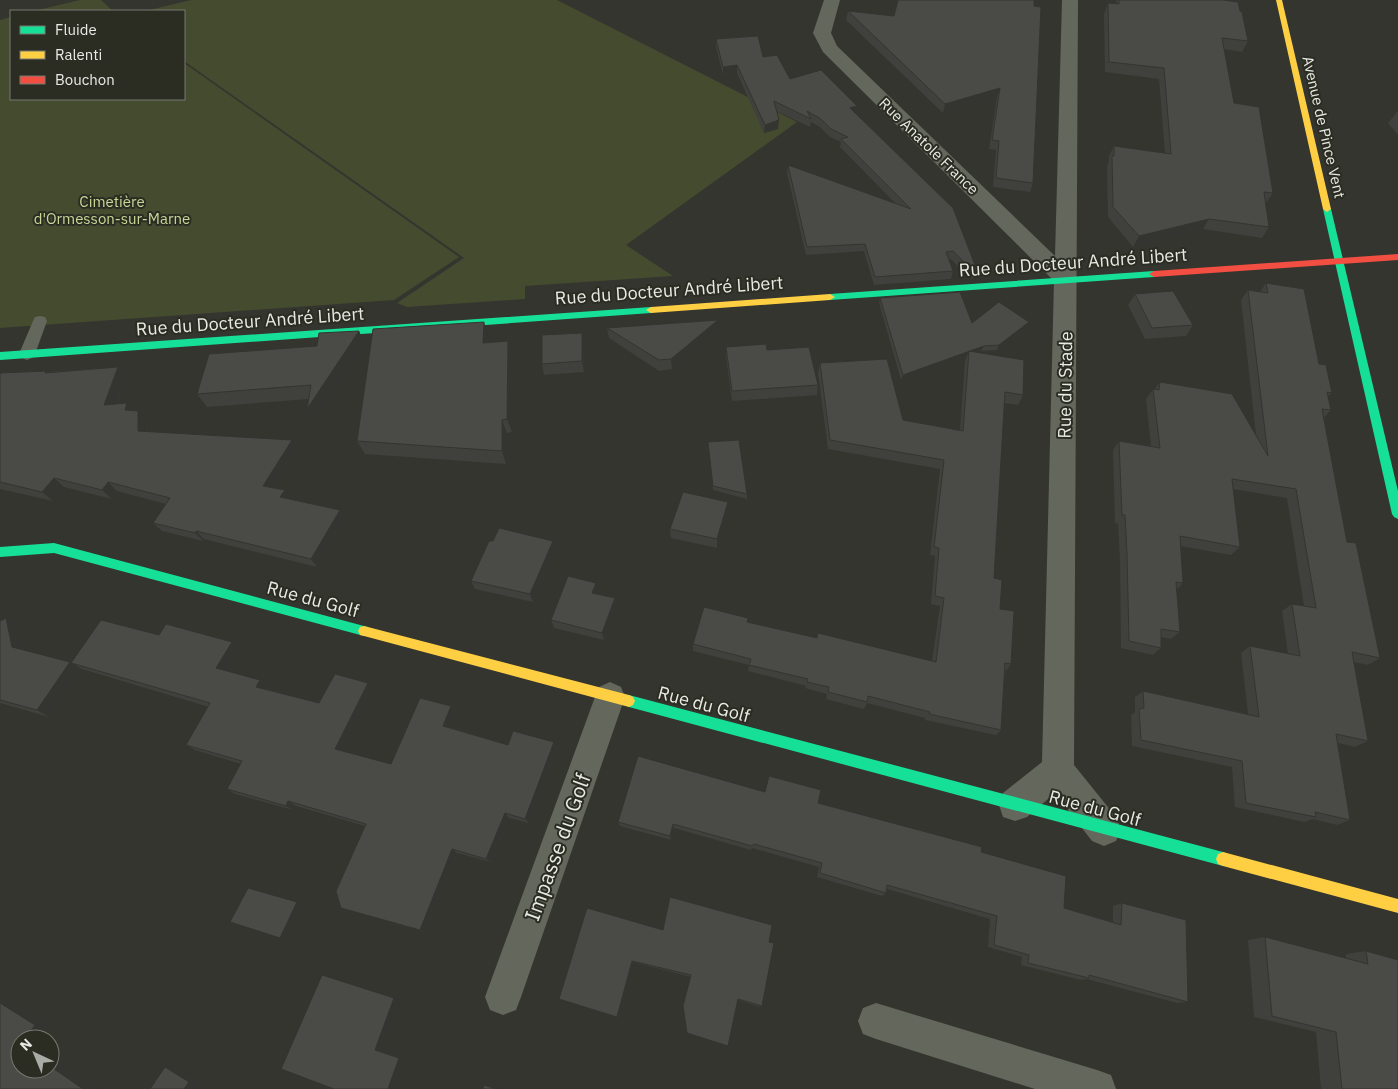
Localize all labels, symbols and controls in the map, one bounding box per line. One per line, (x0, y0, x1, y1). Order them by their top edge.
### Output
legend (10, 10, 185, 100)
text: Fluide (55, 20, 97, 39)
text: Ralenti (55, 45, 102, 64)
street label: Avenue de Pince Vent (1298, 54, 1350, 200)
text: Bouchon (55, 70, 115, 89)
street label: Rue Anatole France (875, 94, 983, 198)
park label: Cimetière d'Ormesson-sur-Marne (34, 192, 190, 228)
street label: Rue du Docteur André Libert (958, 243, 1188, 281)
street label: Rue du Docteur André Libert (554, 271, 784, 309)
street label: Rue du Docteur André Libert (135, 302, 365, 340)
street label: Rue du Stade (1053, 331, 1077, 439)
street label: Rue du Golf (265, 576, 362, 622)
street label: Rue du Golf (656, 681, 753, 727)
street label: Impasse du Golf (517, 769, 597, 925)
street label: Rue du Golf (1047, 785, 1144, 831)
north arrow (10, 1029, 60, 1079)
text: N (16, 1035, 36, 1055)

